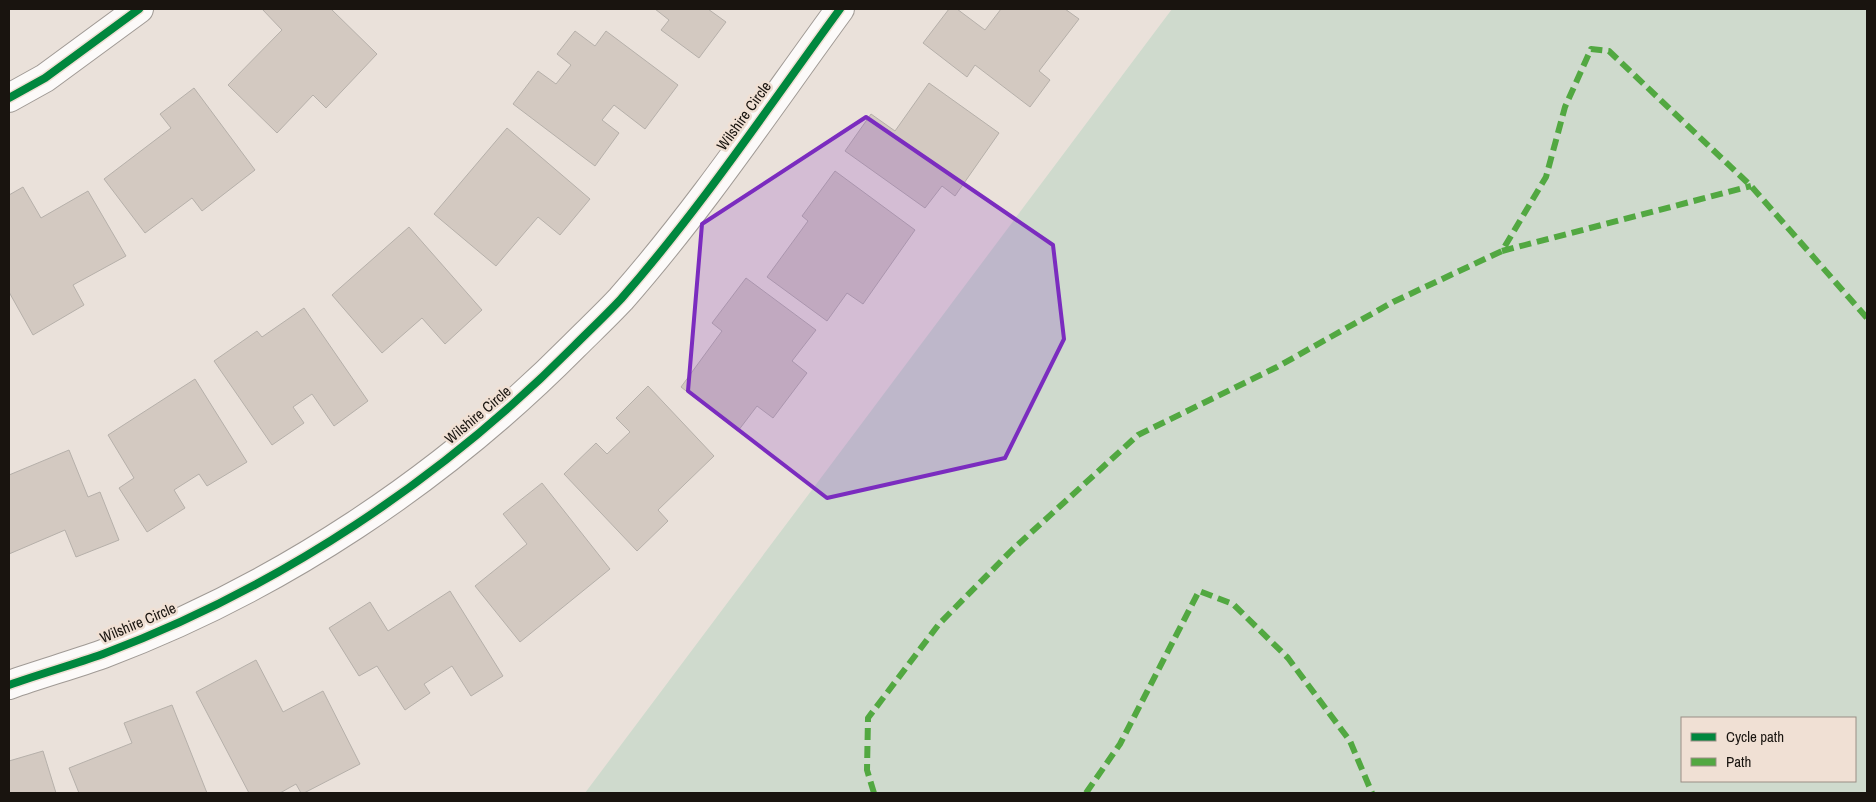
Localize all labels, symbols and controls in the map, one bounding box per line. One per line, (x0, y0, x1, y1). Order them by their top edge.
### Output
street label: Wilshire Circle (711, 77, 776, 154)
street label: Wilshire Circle (440, 381, 515, 449)
street label: Wilshire Circle (97, 597, 179, 648)
legend (1681, 717, 1856, 782)
text: Cycle path (1726, 726, 1784, 747)
text: Path (1726, 751, 1751, 772)

